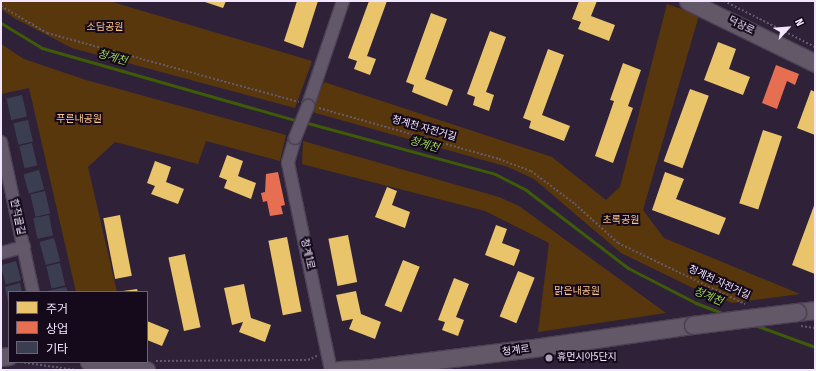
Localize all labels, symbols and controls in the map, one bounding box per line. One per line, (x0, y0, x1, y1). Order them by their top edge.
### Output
north arrow (768, 8, 808, 48)
street label: 덕장로 (726, 15, 756, 37)
text: N (792, 17, 807, 28)
park label: 소담공원 (87, 22, 123, 34)
water label: 청계천 (96, 47, 128, 69)
park label: 푸른내공원 (56, 114, 102, 126)
street label: 청계천 자전거길 (390, 114, 458, 144)
water label: 청계천 (408, 134, 440, 156)
street label: 한직골길 (7, 198, 27, 236)
park label: 초록공원 (603, 215, 639, 227)
street label: 청계1로 (298, 237, 316, 271)
street label: 청계천 자전거길 (686, 263, 752, 303)
water label: 청계천 (691, 285, 725, 309)
park label: 맑은내공원 (554, 286, 600, 298)
legend (8, 291, 148, 363)
text: 주거 (46, 302, 68, 316)
text: 상업 (46, 322, 68, 336)
text: 기타 (46, 342, 68, 356)
street label: 청계로 (502, 343, 530, 359)
place label: 휴먼시아5단지 (557, 352, 617, 364)
marker: 휴먼시아5단지 (544, 353, 554, 363)

